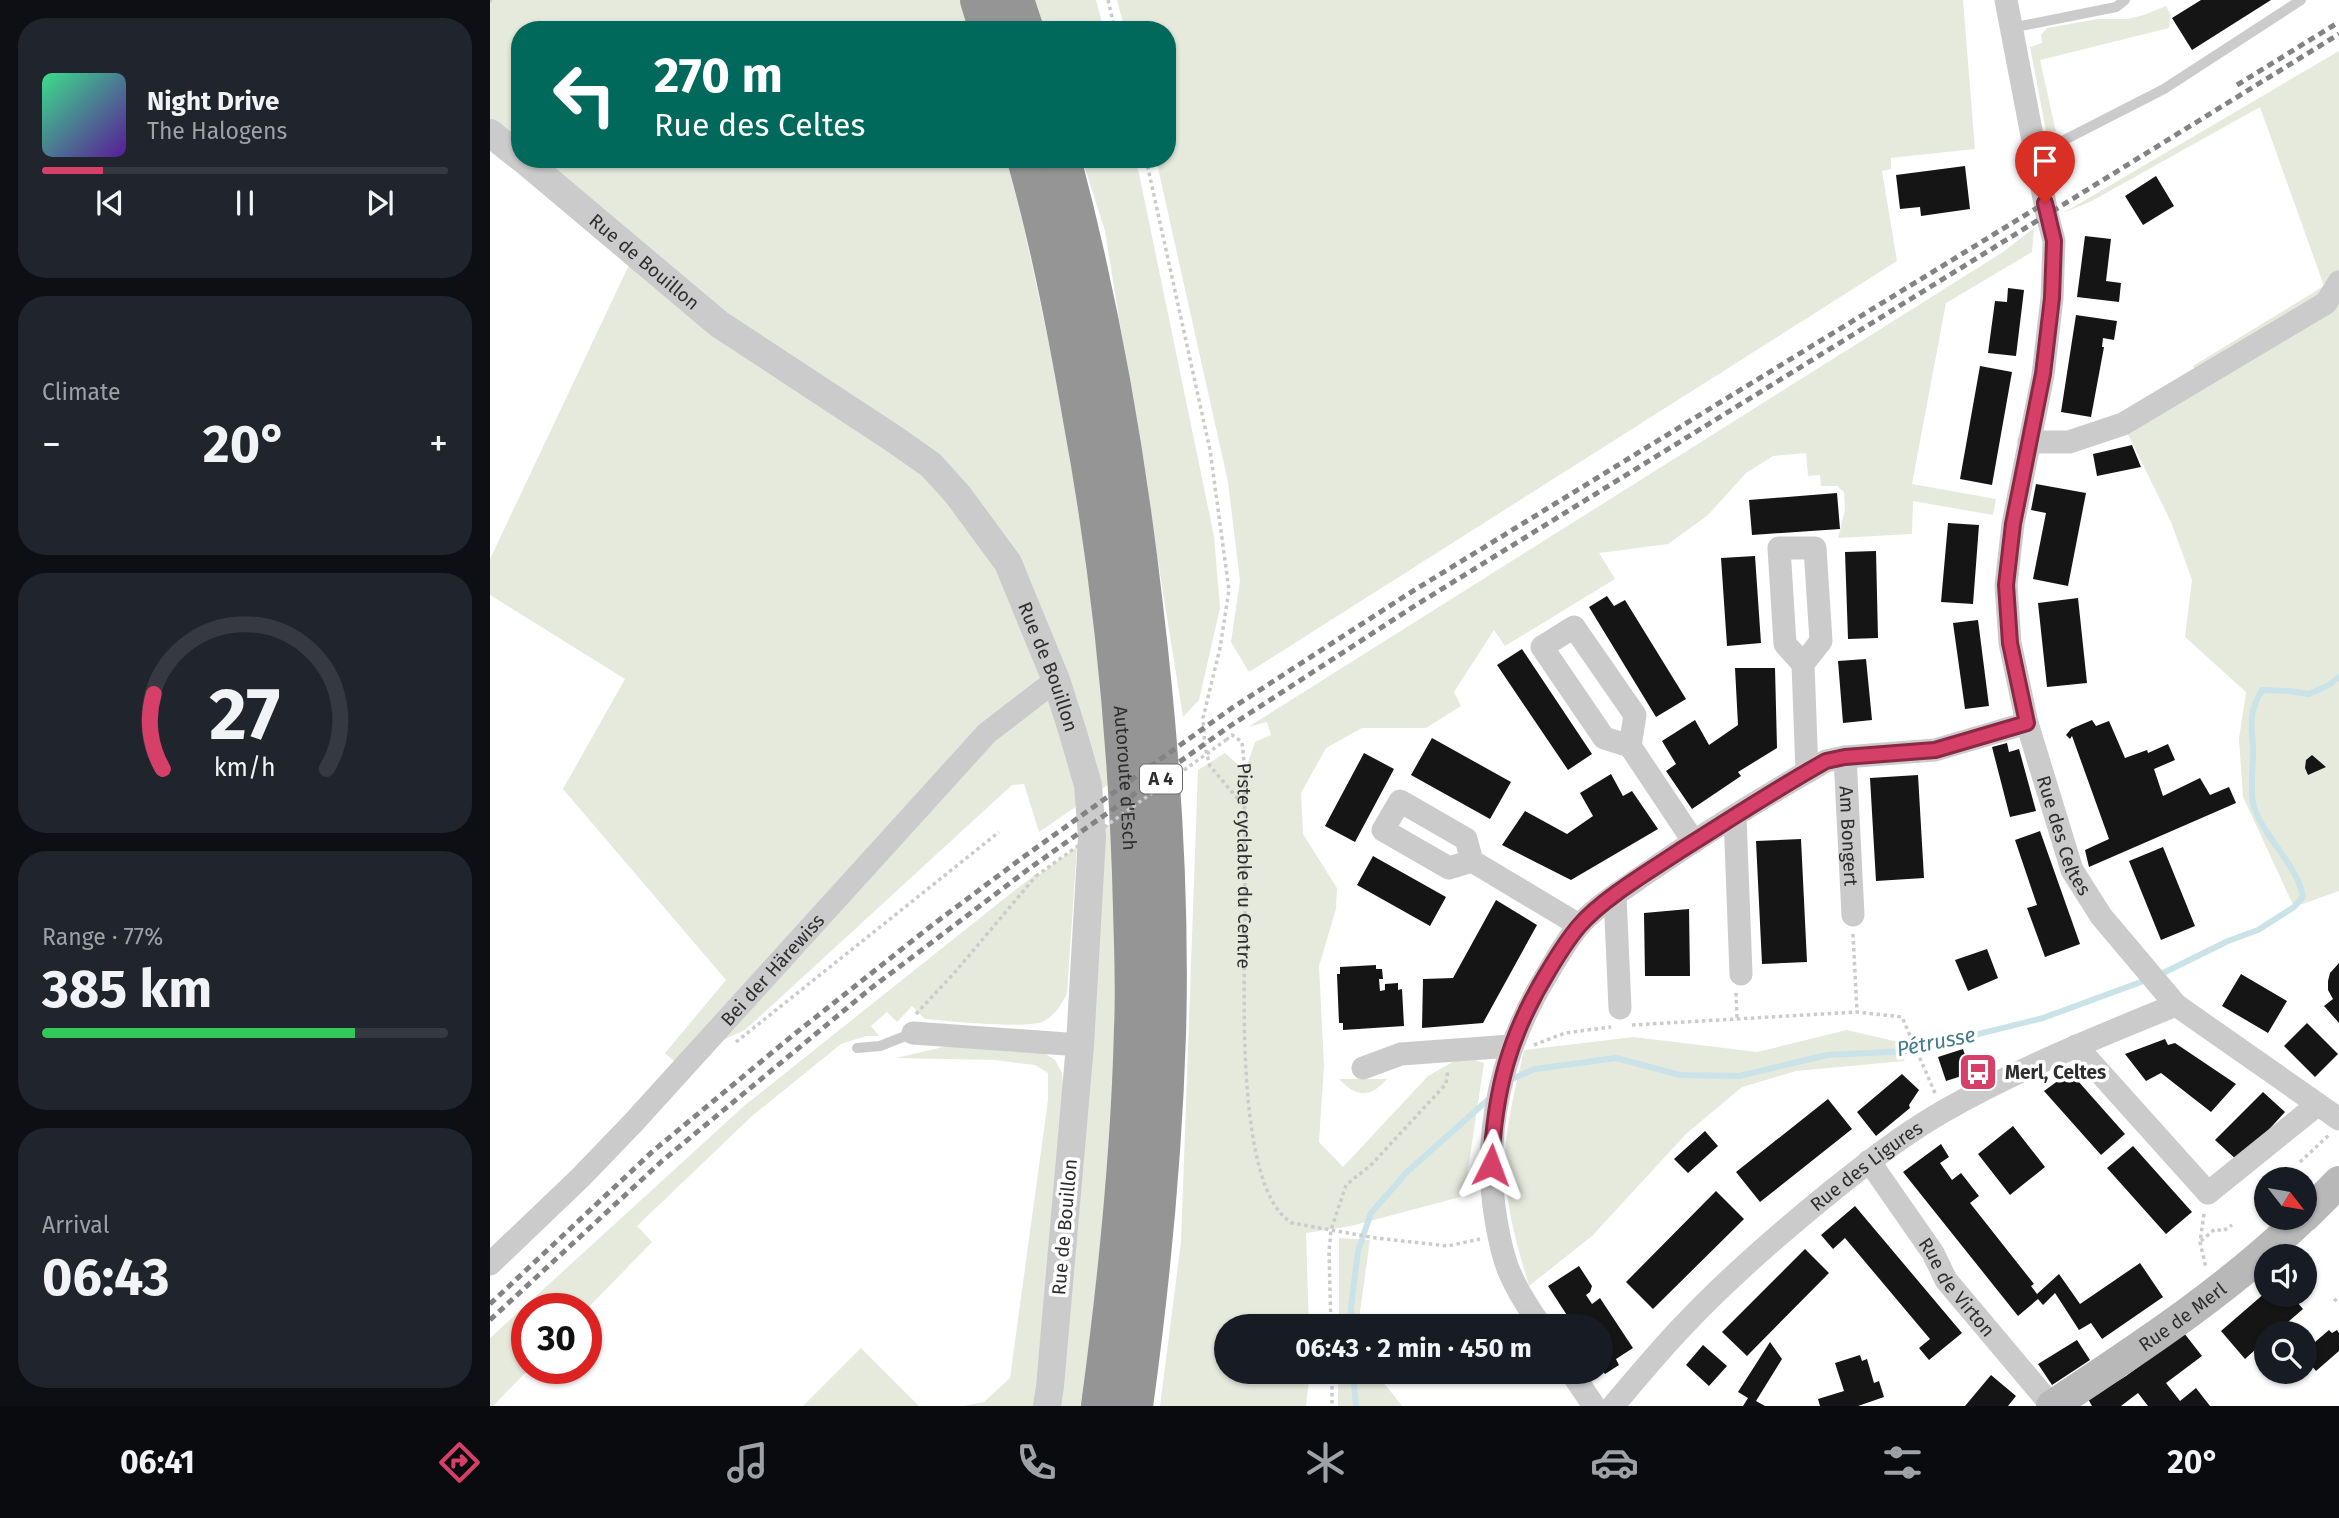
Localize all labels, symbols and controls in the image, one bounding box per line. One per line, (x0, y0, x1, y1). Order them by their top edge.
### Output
text: 270 m (654, 46, 783, 105)
icon: left (539, 49, 630, 140)
text: Night Drive (147, 86, 279, 117)
text: Rue des Celtes (654, 106, 865, 144)
text: The Halogens (147, 117, 287, 145)
pin (2015, 131, 2075, 203)
icon: arrive (2026, 142, 2064, 180)
icon: previous (91, 184, 129, 222)
icon: pause (226, 184, 264, 222)
icon: next (361, 184, 399, 222)
street label: Rue de Bouillon (584, 209, 704, 315)
text: Climate (42, 378, 121, 406)
text: 20° (203, 413, 287, 476)
text: − (42, 421, 61, 467)
text: + (429, 421, 448, 467)
street label: Rue de Bouillon (1013, 598, 1083, 735)
text: 27 (210, 671, 280, 758)
street label: Autoroute d'Esch (1109, 705, 1141, 851)
text: km/h (214, 753, 276, 783)
street label: Piste cyclable du Centre (1232, 762, 1256, 969)
road number: A 4 (1140, 764, 1182, 794)
street label: Rue des Celtes (2032, 773, 2096, 900)
street label: Am Bongert (1834, 785, 1863, 887)
street label: Bei der Härewiss (716, 909, 829, 1031)
text: Range · 77% (42, 923, 163, 951)
text: 385 km (42, 958, 212, 1021)
water label: Pétrusse (1894, 1022, 1978, 1062)
bus stop icon: Merl, Celtes (1957, 1051, 1999, 1093)
place label: Merl, Celtes (2005, 1061, 2106, 1084)
street label: Rue des Ligures (1806, 1116, 1927, 1216)
position arrow (1454, 1128, 1528, 1202)
street label: Rue de Bouillon (1047, 1158, 1082, 1296)
north arrow (2254, 1167, 2317, 1230)
map controls (2254, 1167, 2317, 1384)
text: Arrival (42, 1211, 109, 1239)
street label: Rue de Virton (1914, 1233, 2000, 1342)
button: sound (2254, 1244, 2317, 1307)
text: 06:43 (42, 1246, 170, 1309)
street label: Rue de Merl (2134, 1277, 2231, 1356)
speed limit sign: 30 (511, 1293, 602, 1384)
button: search (2254, 1321, 2317, 1384)
text: 06:43 · 2 min · 450 m (1295, 1333, 1532, 1364)
icon: directions (435, 1438, 484, 1487)
icon: music (723, 1438, 772, 1487)
icon: phone (1012, 1438, 1061, 1487)
icon: climate (1301, 1438, 1350, 1487)
icon: car (1590, 1438, 1639, 1487)
icon: filters (1878, 1438, 1927, 1487)
text: 06:41 (120, 1443, 195, 1481)
text: 20° (2167, 1443, 2219, 1481)

